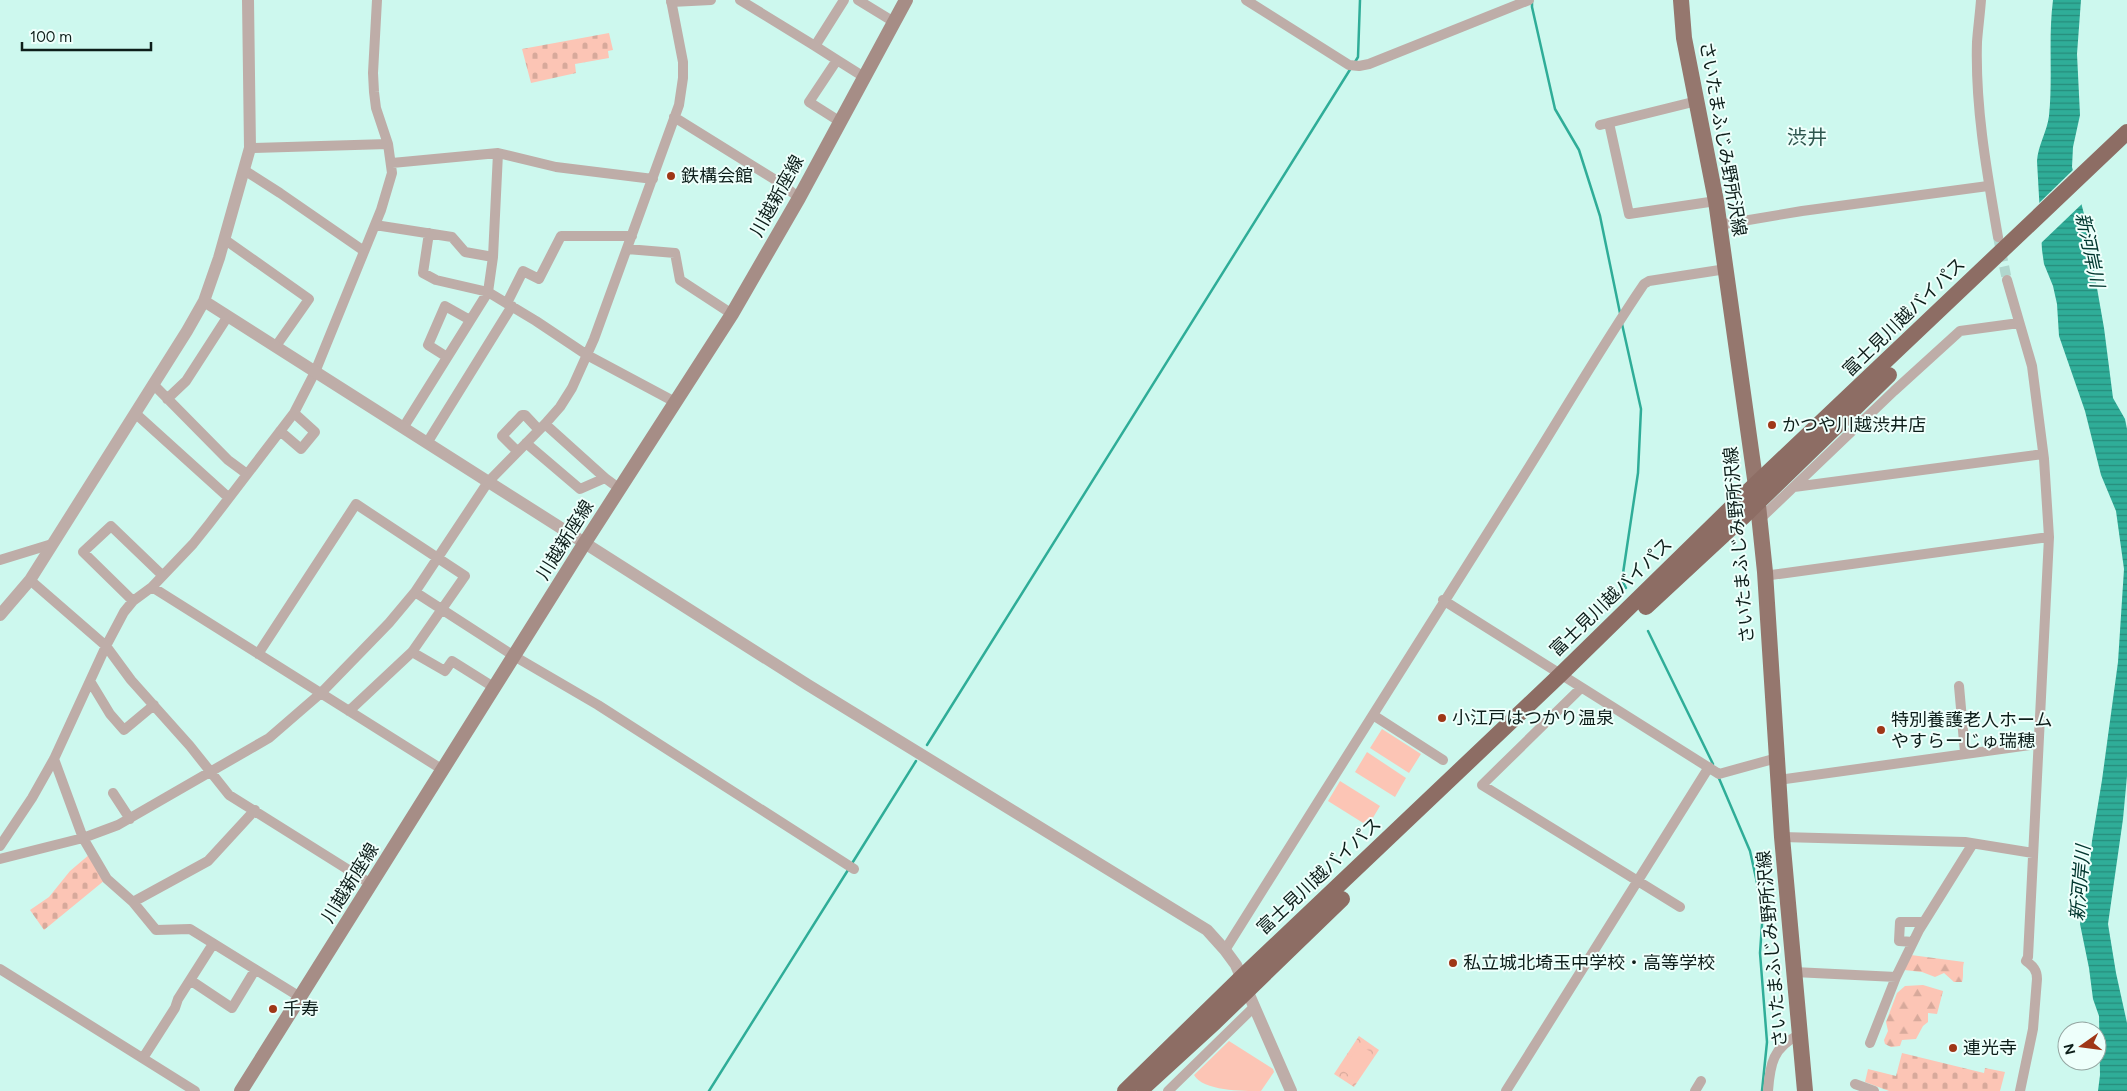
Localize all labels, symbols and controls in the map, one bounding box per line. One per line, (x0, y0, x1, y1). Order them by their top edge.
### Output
scale bar (22, 20, 151, 52)
text: 100 m (30, 28, 72, 46)
street label: さいたまふじみ野所沢線 (1695, 40, 1751, 238)
district label: 渋井 (1787, 125, 1827, 149)
street label: 川越新座線 (746, 151, 808, 241)
place label: 鉄構会館 (681, 165, 753, 187)
marker: 鉄構会館 (665, 170, 677, 182)
water label: 新河岸川 (2071, 210, 2110, 292)
street label: 富士見川越バイパス (1838, 253, 1970, 381)
place label: かつや川越渋井店 (1782, 414, 1926, 436)
marker: かつや川越渋井店 (1766, 419, 1778, 431)
street label: さいたまふじみ野所沢線 (1719, 446, 1759, 644)
street label: 川越新座線 (532, 496, 598, 584)
street label: 富士見川越バイパス (1545, 533, 1677, 661)
place label: 小江戸はつかり温泉 (1452, 707, 1614, 729)
place label: 特別養護老人ホーム やすらーじゅ瑞穂 (1891, 709, 2052, 752)
marker: 小江戸はつかり温泉 (1436, 712, 1448, 724)
marker: 特別養護老人ホーム やすらーじゅ瑞穂 (1875, 724, 1887, 736)
street label: 富士見川越バイパス (1252, 813, 1386, 939)
street label: 川越新座線 (317, 839, 383, 927)
water label: 新河岸川 (2065, 842, 2095, 922)
street label: さいたまふじみ野所沢線 (1752, 850, 1792, 1048)
place label: 私立城北埼玉中学校・高等学校 (1463, 952, 1715, 974)
marker: 私立城北埼玉中学校・高等学校 (1447, 957, 1459, 969)
place label: 千寿 (283, 998, 319, 1020)
marker: 千寿 (267, 1003, 279, 1015)
north arrow (2057, 1021, 2107, 1071)
place label: 連光寺 (1963, 1037, 2017, 1059)
marker: 連光寺 (1947, 1042, 1959, 1054)
text: N (2060, 1042, 2079, 1056)

